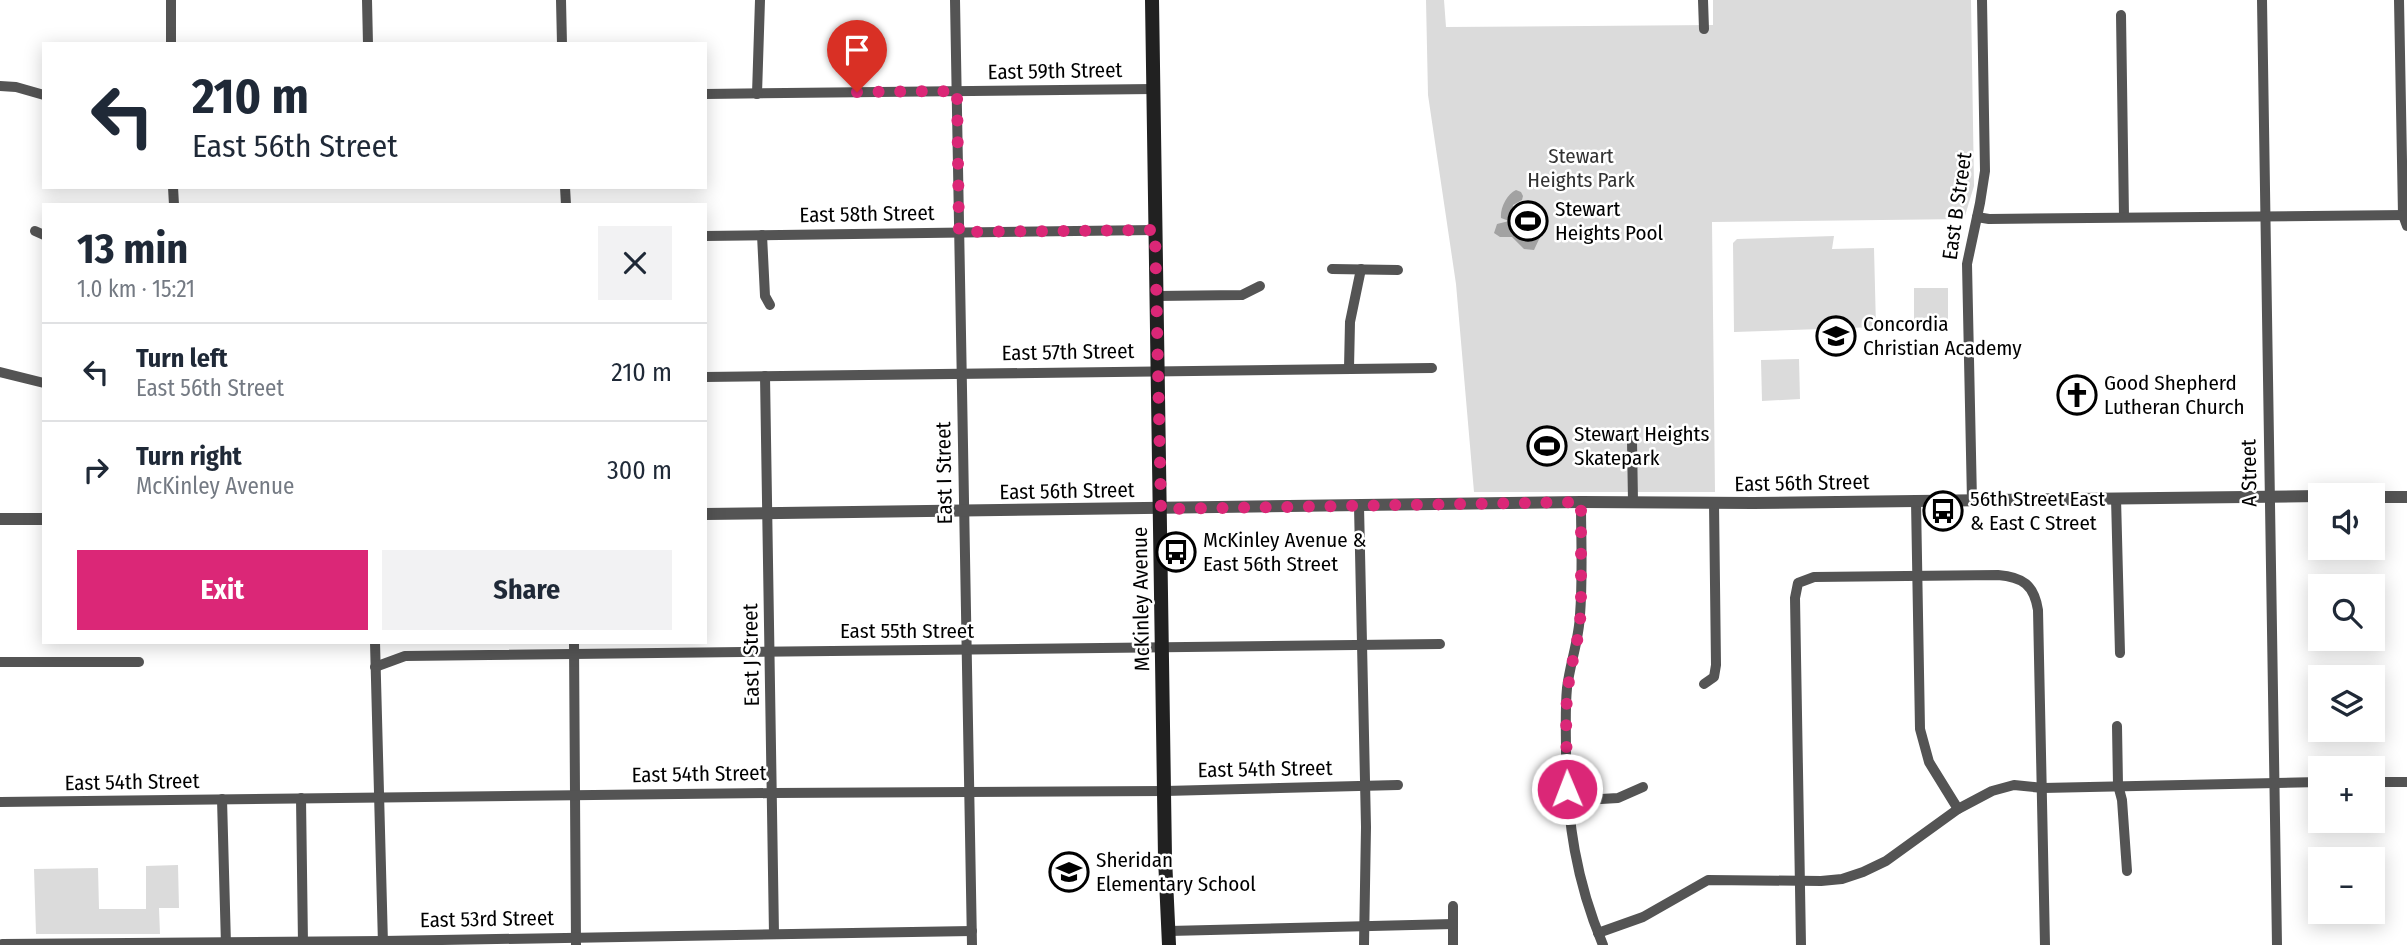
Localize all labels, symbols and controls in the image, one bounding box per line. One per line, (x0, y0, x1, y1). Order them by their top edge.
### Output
pin (827, 20, 887, 92)
icon: arrive (838, 31, 876, 69)
street label: East 59th Street (988, 57, 1123, 85)
text: 210 m (192, 67, 309, 126)
icon: left (77, 70, 168, 161)
text: East 56th Street (192, 127, 398, 165)
park label: Stewart Heights Park (1527, 143, 1635, 193)
street label: East B Street (1937, 150, 1977, 262)
place label: Stewart Heights Pool (1555, 196, 1664, 246)
street label: East 58th Street (799, 200, 935, 228)
sports icon: Stewart Heights Pool (1507, 200, 1549, 242)
text: 13 min (77, 224, 188, 274)
button: close (598, 226, 672, 300)
text: 1.0 km · 15:21 (77, 275, 195, 303)
place label: Concordia Christian Academy (1863, 311, 2022, 361)
school or university icon: Concordia Christian Academy (1815, 315, 1857, 357)
street label: East 57th Street (1001, 338, 1135, 366)
text: Turn left (136, 343, 228, 374)
icon: left (77, 353, 115, 391)
text: 210 m (611, 357, 672, 388)
place label: Good Shepherd Lutheran Church (2104, 370, 2245, 420)
text: East 56th Street (136, 374, 284, 402)
church icon: Good Shepherd Lutheran Church (2056, 374, 2098, 416)
street label: East I Street (930, 421, 958, 525)
place label: Stewart Heights Skatepark (1574, 421, 1709, 471)
sports icon: Stewart Heights Skatepark (1526, 425, 1568, 467)
street label: A Street (2235, 439, 2263, 507)
text: Turn right (136, 441, 242, 472)
icon: right (77, 451, 115, 489)
text: 300 m (607, 455, 672, 486)
street label: East 56th Street (1734, 469, 1870, 497)
text: McKinley Avenue (136, 472, 294, 500)
street label: East 56th Street (999, 477, 1135, 505)
map controls (2308, 483, 2385, 924)
button: sound (2308, 483, 2385, 560)
place label: 56th Street East & East C Street (1970, 486, 2105, 536)
bus stop icon: 56th Street East & East C Street (1922, 490, 1964, 532)
street label: McKinley Avenue (1127, 527, 1155, 671)
place label: McKinley Avenue & East 56th Street (1203, 527, 1366, 577)
bus stop icon: McKinley Avenue & East 56th Street (1155, 531, 1197, 573)
button: Exit (77, 550, 368, 630)
button: Share (382, 550, 672, 630)
button: search (2308, 574, 2385, 651)
street label: East J Street (737, 603, 765, 707)
street label: East 55th Street (840, 618, 974, 644)
button: layers (2308, 665, 2385, 742)
position arrow (1530, 752, 1604, 826)
street label: East 54th Street (1197, 755, 1333, 783)
button: + (2308, 756, 2385, 833)
street label: East 54th Street (631, 760, 767, 788)
street label: East 54th Street (64, 768, 200, 796)
place label: Sheridan Elementary School (1096, 847, 1256, 897)
button: − (2308, 847, 2385, 924)
school or university icon: Sheridan Elementary School (1048, 851, 1090, 893)
street label: East 53rd Street (420, 905, 554, 933)

